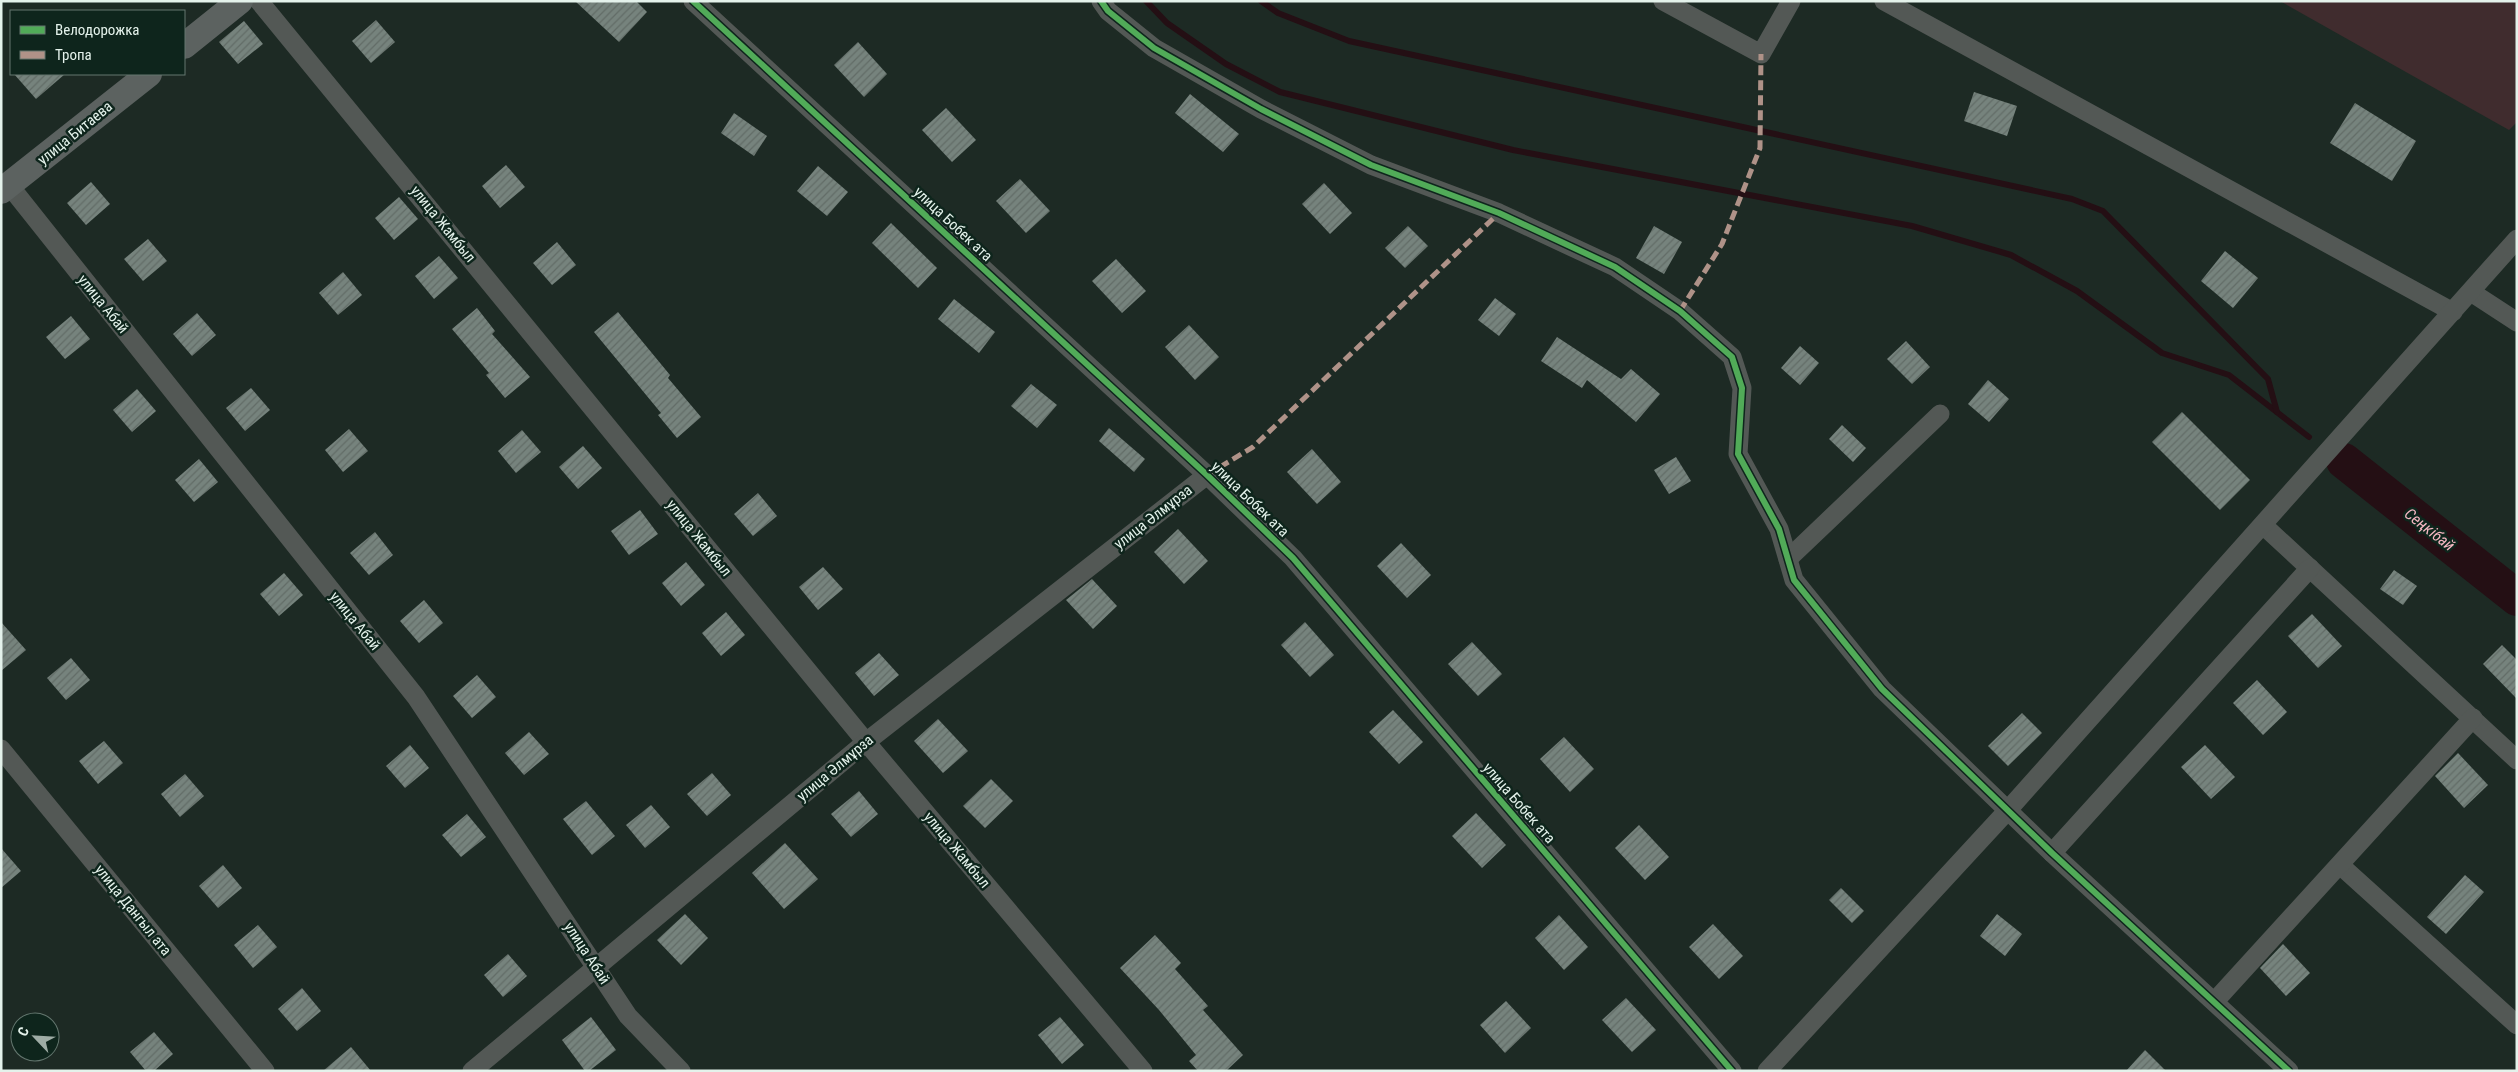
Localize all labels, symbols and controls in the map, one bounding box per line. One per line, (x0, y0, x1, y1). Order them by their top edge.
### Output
legend (10, 10, 185, 75)
text: Велодорожка (55, 21, 140, 39)
text: Тропа (55, 46, 92, 64)
street label: улица Битаева (34, 97, 116, 169)
street label: улица Жамбыл (407, 182, 479, 266)
street label: улица Бобек ата (910, 183, 996, 265)
street label: улица Абай (74, 271, 132, 337)
street label: улица Бобек ата (1207, 457, 1293, 541)
street label: улица Әлмұрза (1110, 481, 1196, 553)
street label: улица Жамбыл (663, 496, 735, 580)
water label: Сеңкібай (2401, 504, 2459, 555)
street label: улица Абай (326, 588, 384, 654)
street label: улица Әлмұрза (793, 731, 877, 805)
street label: улица Бобек ата (1479, 759, 1559, 847)
street label: улица Жамбыл (920, 808, 994, 892)
street label: улица Дангыл ата (91, 861, 175, 959)
street label: улица Абай (560, 919, 614, 987)
north arrow (10, 1012, 60, 1062)
text: С (14, 1024, 32, 1039)

